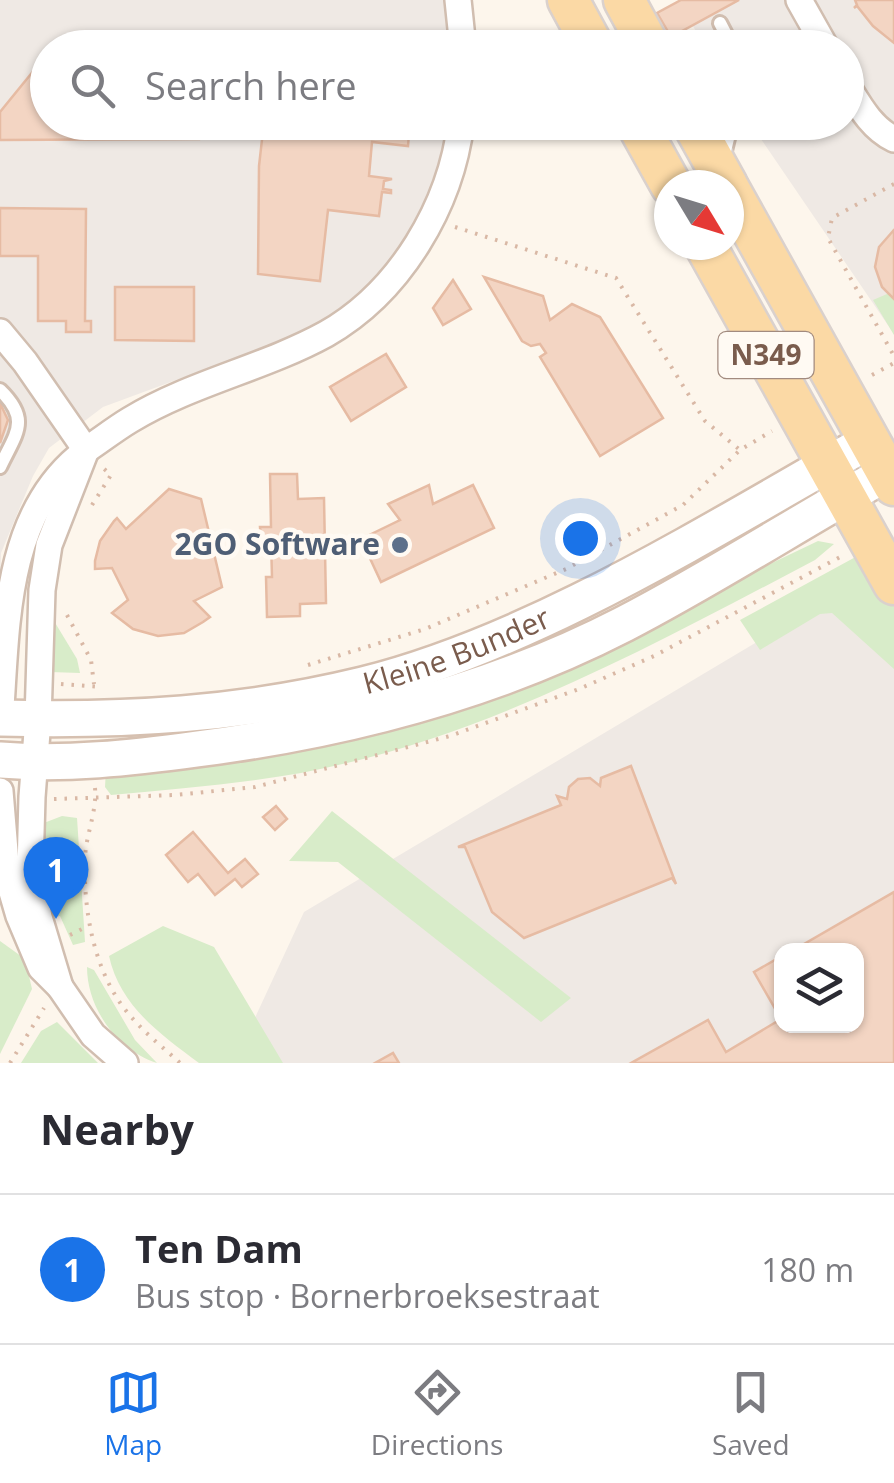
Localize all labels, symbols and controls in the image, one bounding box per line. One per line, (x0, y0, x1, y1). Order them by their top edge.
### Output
search box (30, 30, 864, 140)
icon: search (65, 58, 120, 113)
text: Search here (145, 59, 357, 111)
north arrow (654, 170, 744, 260)
road number: N349 (718, 332, 814, 378)
your location (555, 513, 606, 564)
place label: 2GO Software (175, 523, 380, 564)
marker: 2GO Software (389, 534, 411, 556)
street label: Kleine Bunder (358, 597, 556, 703)
pin: 1 (23, 836, 88, 919)
map controls (774, 943, 864, 1033)
button: layers (774, 943, 864, 1033)
text: Nearby (40, 1100, 194, 1157)
text: Ten Dam (135, 1222, 303, 1274)
text: 1 (63, 1248, 82, 1291)
text: 180 m (761, 1248, 854, 1291)
text: Bus stop · Bornerbroeksestraat (135, 1274, 600, 1317)
tab: Map (104, 1365, 162, 1463)
tab: Directions (371, 1365, 503, 1463)
tab: Saved (712, 1365, 790, 1463)

